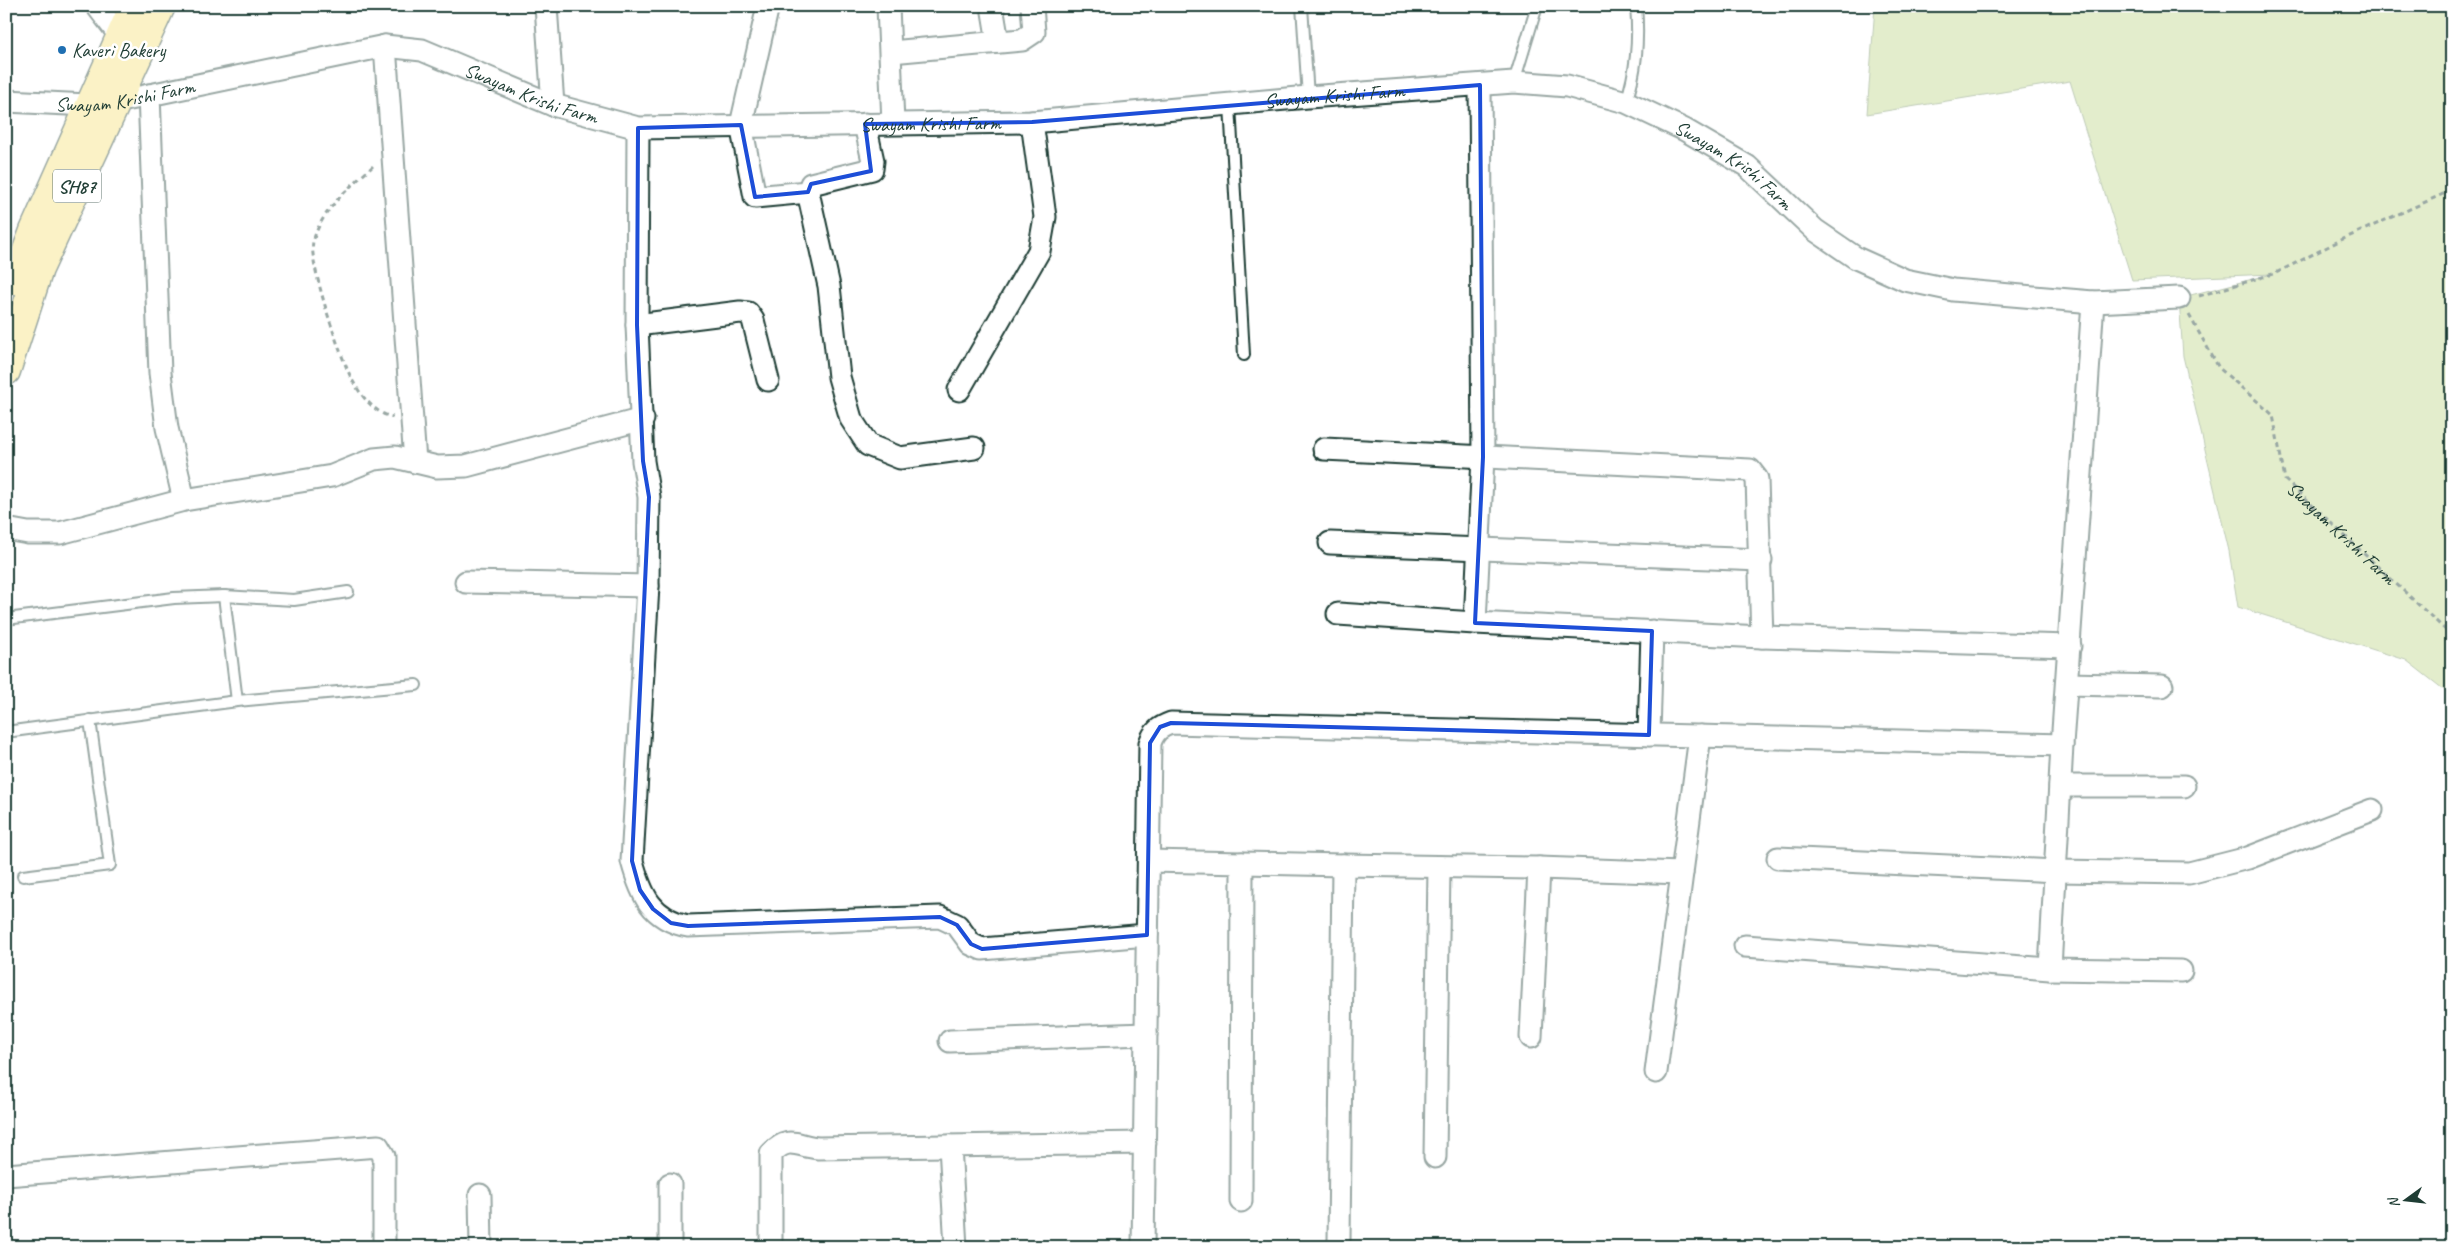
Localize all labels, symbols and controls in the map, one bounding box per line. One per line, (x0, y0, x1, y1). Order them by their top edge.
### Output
place label: Kaveri Bakery (72, 38, 167, 63)
marker: Kaveri Bakery (56, 44, 68, 56)
street label: Swayam Krishi Farm (461, 57, 602, 130)
street label: Swayam Krishi Farm (55, 74, 199, 118)
street label: Swayam Krishi Farm (1263, 78, 1407, 114)
street label: Swayam Krishi Farm (860, 110, 1003, 138)
street label: Swayam Krishi Farm (1670, 115, 1799, 217)
road number: SH87 (53, 170, 101, 202)
street label: Swayam Krishi Farm (2281, 476, 2402, 592)
north arrow (2380, 1176, 2430, 1226)
text: N (2384, 1195, 2403, 1210)

